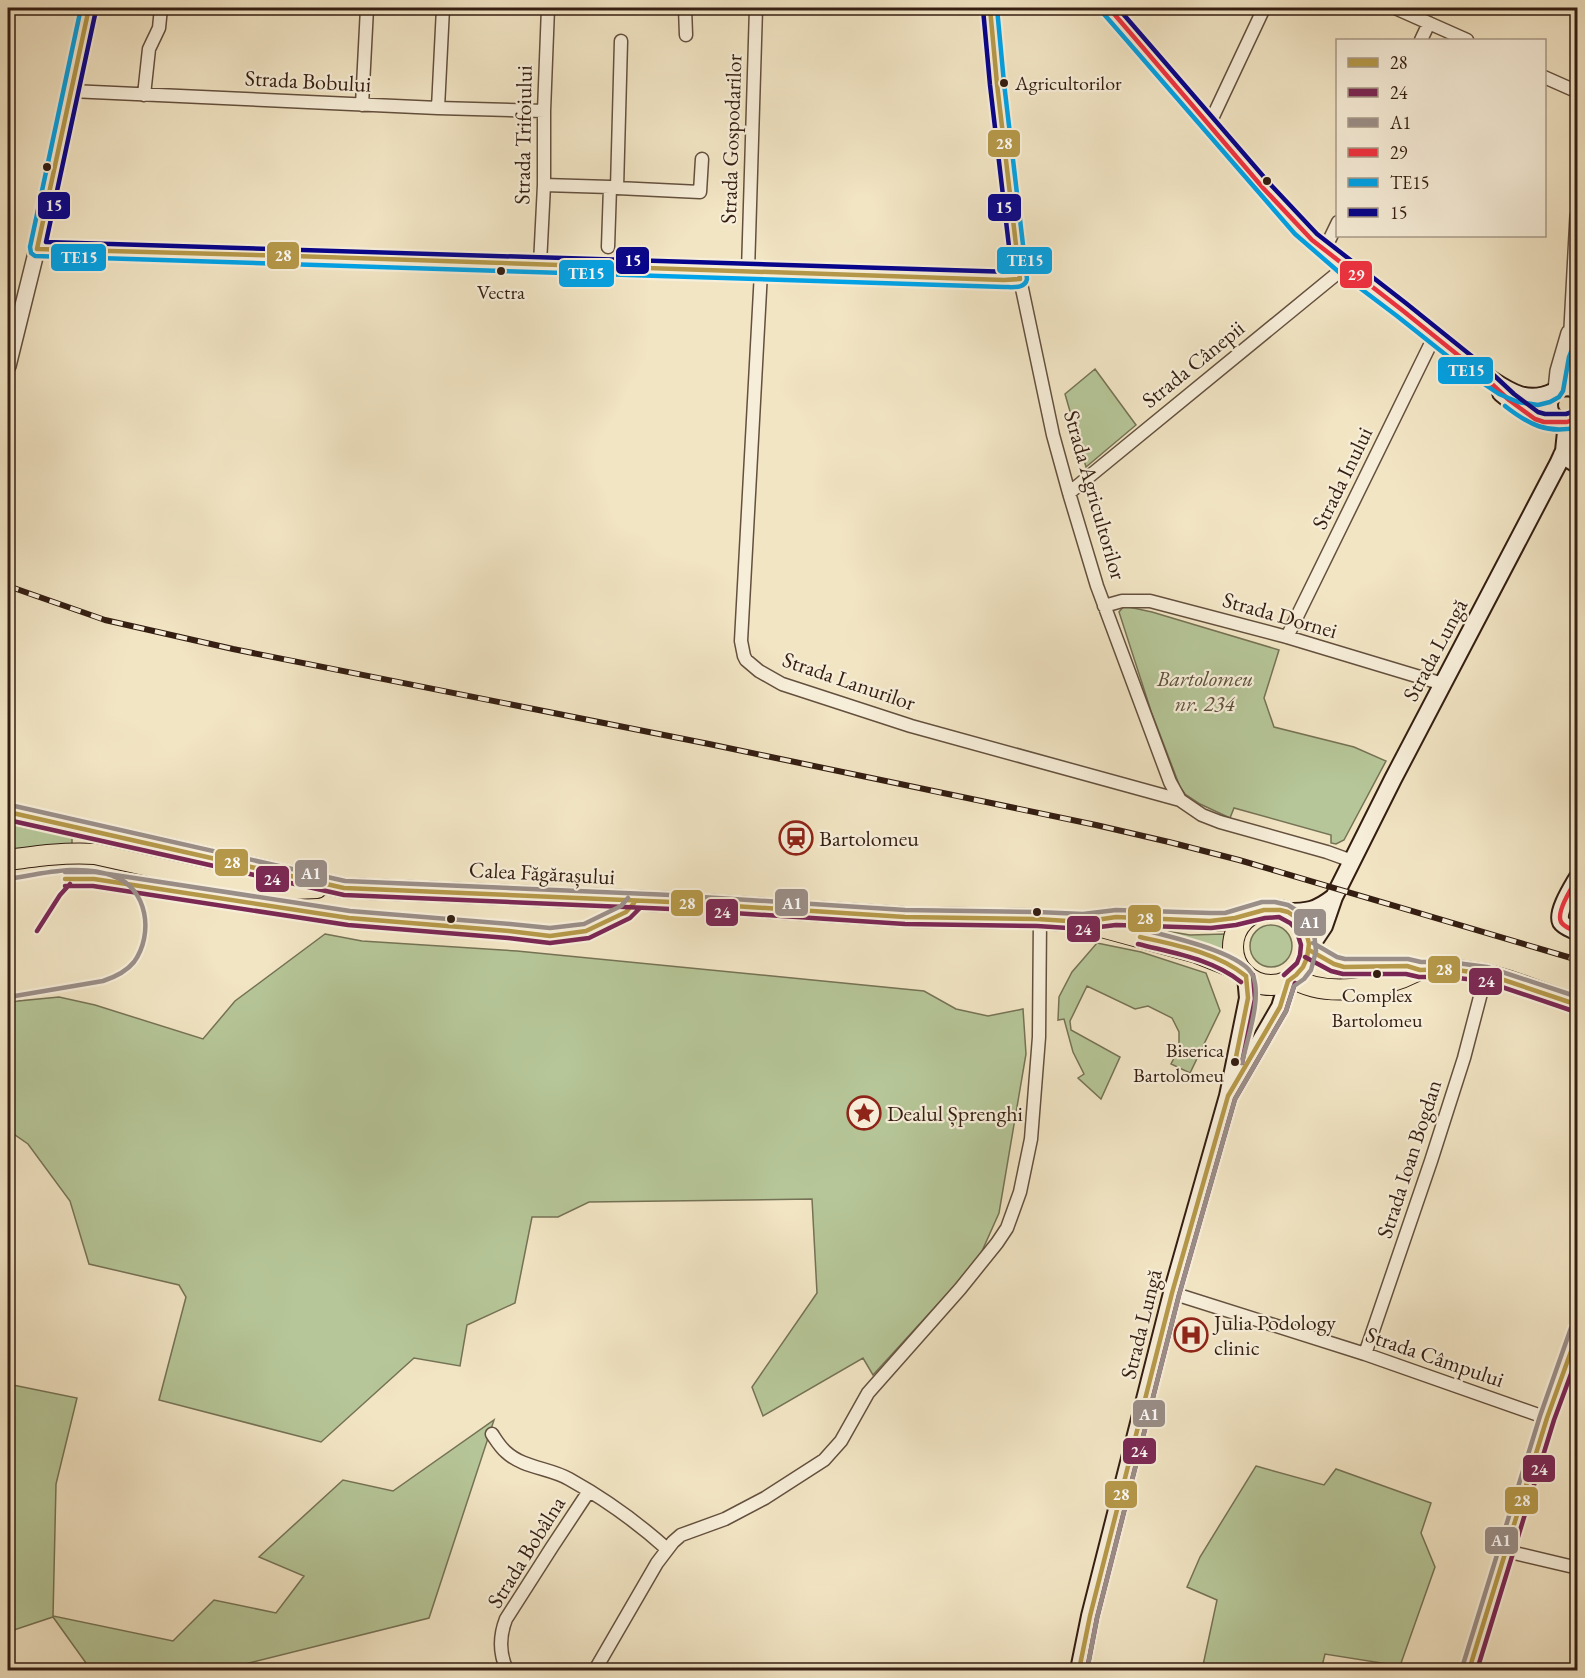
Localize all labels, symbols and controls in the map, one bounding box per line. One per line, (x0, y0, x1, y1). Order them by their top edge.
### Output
legend (1336, 39, 1546, 237)
text: 28 (1390, 51, 1407, 74)
street label: Strada Gospodarilor (714, 53, 748, 225)
street label: Strada Bobului (244, 63, 372, 99)
street label: Strada Trifoiului (507, 65, 539, 205)
place label: Agricultorilor (1014, 70, 1122, 96)
marker: Agricultorilor (998, 77, 1010, 89)
text: 24 (1390, 81, 1408, 104)
text: A1 (1389, 111, 1411, 134)
line badge: 28 (987, 129, 1021, 158)
text: 28 (996, 133, 1012, 154)
text: 29 (1390, 141, 1408, 164)
unlabelled marker (41, 161, 53, 173)
text: TE15 (1390, 171, 1430, 194)
unlabelled marker (1261, 175, 1273, 187)
line badge: 15 (37, 191, 71, 220)
line badge: 15 (987, 193, 1022, 222)
text: 15 (46, 195, 62, 216)
text: 15 (996, 197, 1012, 218)
text: 15 (1390, 201, 1407, 224)
line badge: 28 (266, 241, 300, 270)
line badge: TE15 (50, 243, 107, 272)
text: 28 (275, 245, 291, 266)
line badge: 15 (615, 246, 650, 275)
line badge: TE15 (996, 246, 1053, 275)
text: TE15 (60, 247, 98, 268)
text: 15 (625, 250, 641, 271)
text: TE15 (1006, 250, 1044, 271)
line badge: TE15 (558, 259, 615, 288)
line badge: 29 (1339, 260, 1373, 289)
text: TE15 (567, 263, 605, 284)
text: 29 (1348, 264, 1365, 285)
marker: Vectra (495, 265, 507, 277)
place label: Vectra (477, 279, 525, 305)
street label: Strada Cânepii (1136, 314, 1250, 414)
line badge: TE15 (1437, 356, 1494, 385)
text: TE15 (1447, 360, 1485, 381)
street label: Strada Agricultorilor (1057, 407, 1133, 584)
street label: Strada Inului (1305, 422, 1379, 534)
street label: Strada Dornei (1219, 585, 1341, 645)
street label: Strada Lungă (1396, 594, 1474, 706)
street label: Strada Lanurilor (779, 645, 920, 717)
park label: Bartolomeu nr. 234 (1156, 664, 1253, 718)
station icon: Bartolomeu (778, 820, 814, 856)
place label: Bartolomeu (819, 824, 919, 853)
line badge: 28 (214, 848, 249, 877)
text: 28 (224, 852, 240, 873)
street label: Calea Făgărașului (468, 855, 616, 891)
line badge: A1 (294, 859, 328, 888)
text: A1 (300, 863, 321, 884)
line badge: 24 (255, 865, 290, 893)
text: 24 (264, 869, 281, 890)
line badge: A1 (774, 888, 809, 917)
line badge: 28 (670, 889, 704, 917)
text: 28 (679, 893, 695, 914)
text: A1 (781, 893, 802, 914)
line badge: 24 (705, 898, 739, 927)
text: 24 (714, 902, 731, 923)
line badge: 28 (1127, 904, 1162, 933)
unlabelled marker (1031, 906, 1043, 918)
text: 28 (1137, 908, 1153, 929)
line badge: A1 (1293, 908, 1327, 937)
text: A1 (1299, 912, 1320, 933)
unlabelled marker (445, 913, 457, 925)
line badge: 24 (1066, 915, 1101, 943)
text: 24 (1075, 919, 1092, 940)
line badge: 28 (1427, 955, 1461, 984)
text: 28 (1436, 959, 1452, 980)
line badge: 24 (1468, 967, 1503, 996)
marker: Complex Bartolomeu (1371, 968, 1383, 980)
text: 24 (1478, 971, 1495, 992)
place label: Complex Bartolomeu (1332, 982, 1423, 1033)
place label: Biserica Bartolomeu (1133, 1037, 1224, 1088)
marker: Biserica Bartolomeu (1229, 1056, 1241, 1068)
street label: Strada Ioan Bogdan (1370, 1076, 1448, 1242)
place icon: Dealul Șprenghi (846, 1095, 882, 1131)
place label: Dealul Șprenghi (887, 1099, 1023, 1128)
street label: Strada Lungă (1113, 1266, 1169, 1382)
place label: Julia Podology clinic (1212, 1308, 1336, 1362)
hospital icon: Julia Podology clinic (1173, 1317, 1209, 1353)
street label: Strada Câmpului (1362, 1320, 1508, 1394)
line badge: A1 (1132, 1399, 1166, 1428)
text: A1 (1138, 1404, 1159, 1425)
line badge: 24 (1122, 1437, 1157, 1465)
text: 24 (1131, 1441, 1148, 1462)
line badge: 24 (1522, 1454, 1556, 1483)
text: 24 (1531, 1459, 1548, 1480)
line badge: 28 (1104, 1480, 1138, 1509)
text: 28 (1113, 1484, 1129, 1505)
line badge: 28 (1504, 1486, 1539, 1515)
street label: Strada Bobâlna (480, 1490, 572, 1613)
text: 28 (1514, 1490, 1530, 1511)
line badge: A1 (1484, 1526, 1519, 1555)
text: A1 (1490, 1530, 1511, 1551)

